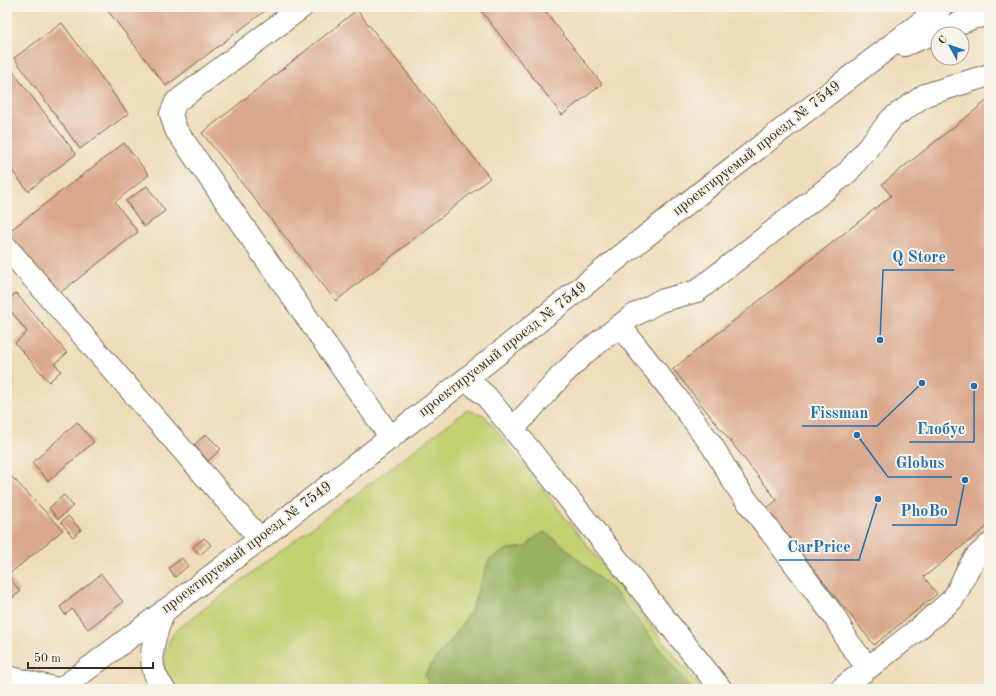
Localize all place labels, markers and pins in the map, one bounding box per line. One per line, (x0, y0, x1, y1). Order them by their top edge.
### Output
callout: Q Store (883, 242, 954, 270)
callout: Fissman (802, 398, 877, 426)
callout: Глобус (909, 414, 974, 442)
callout: Globus (888, 449, 952, 477)
callout: PhoBo (892, 497, 956, 525)
callout: CarPrice (779, 532, 859, 560)

